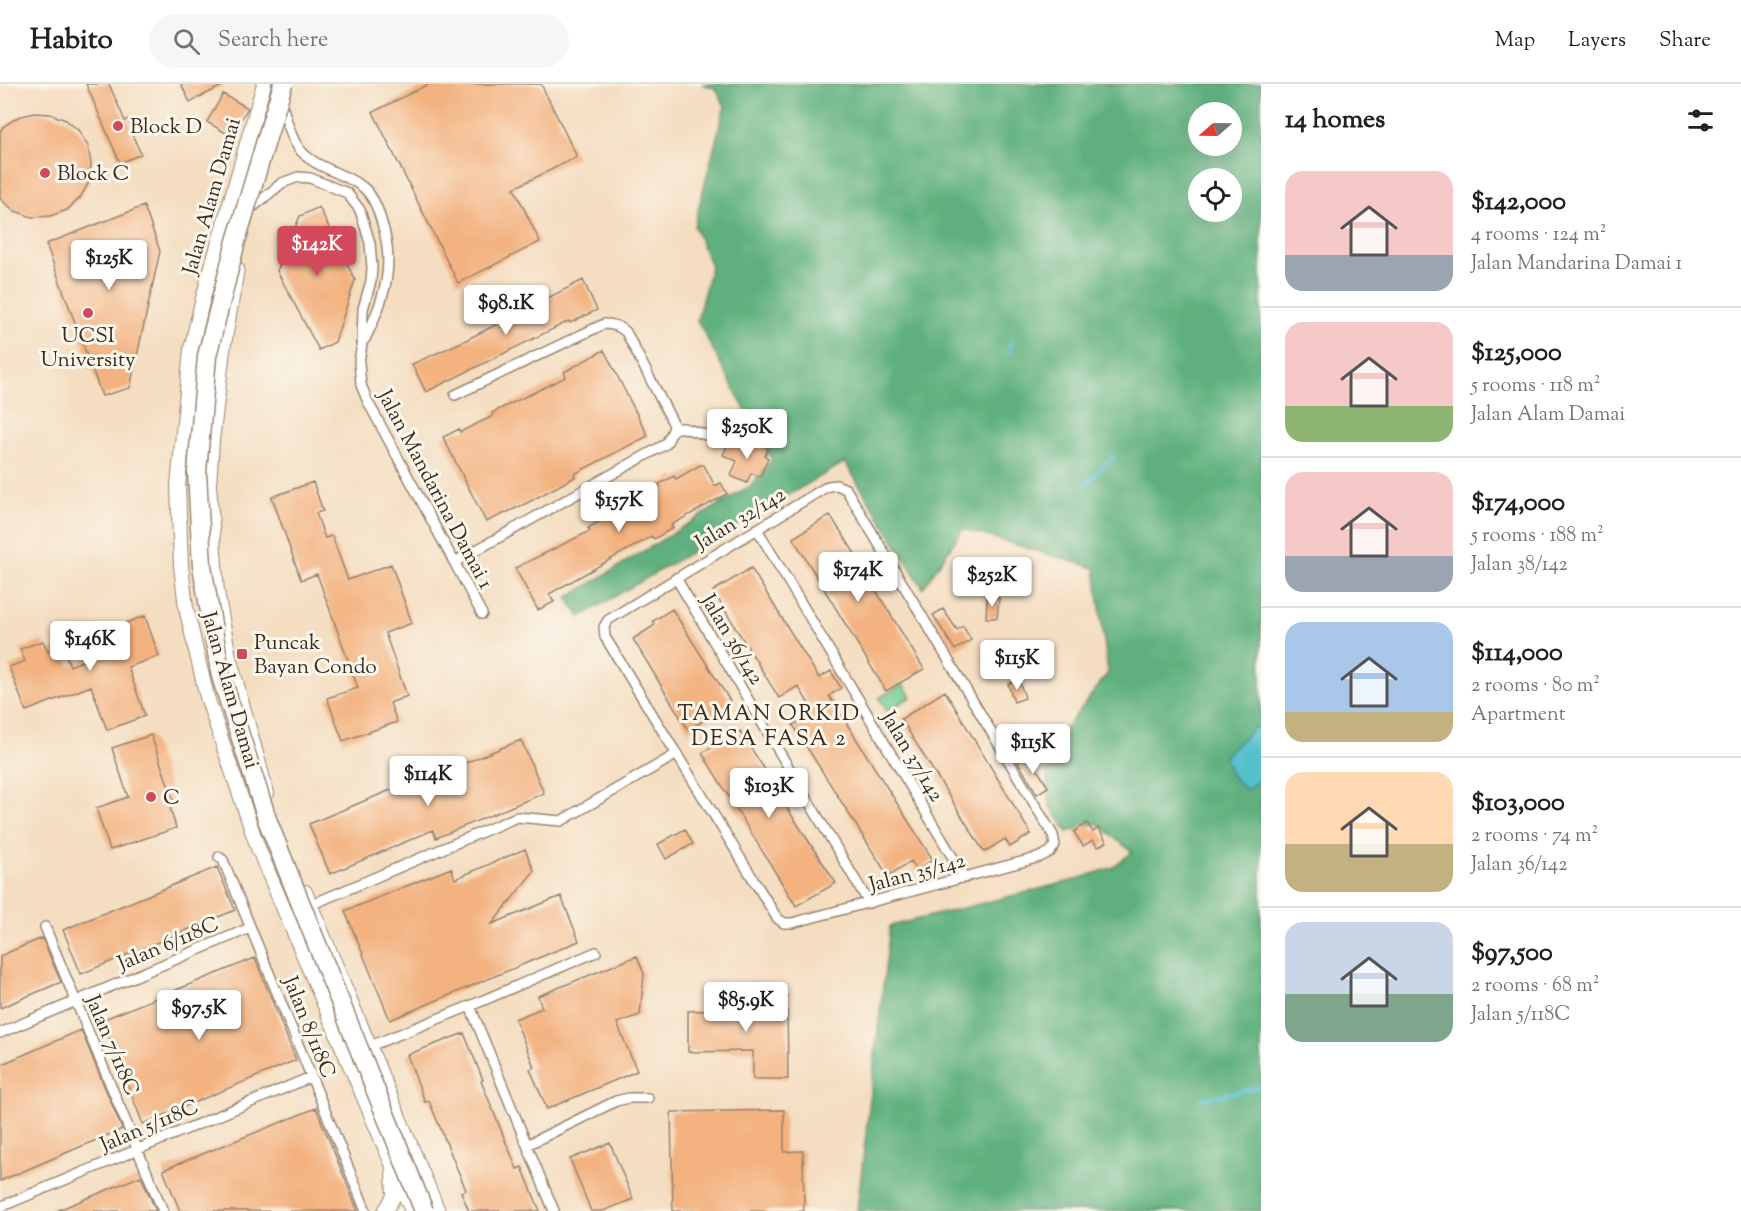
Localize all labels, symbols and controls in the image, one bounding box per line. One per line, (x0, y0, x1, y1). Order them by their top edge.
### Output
search box (149, 14, 569, 68)
text: Habito (30, 21, 113, 61)
icon: search (170, 25, 203, 58)
text: Search here (218, 25, 328, 57)
text: Map (1495, 26, 1535, 56)
text: Layers (1568, 26, 1626, 56)
text: Share (1659, 26, 1711, 56)
north arrow (1188, 102, 1242, 156)
map controls (1188, 102, 1242, 222)
text: 14 homes (1285, 102, 1385, 139)
icon: filters (1684, 104, 1717, 137)
place label: Block D (130, 113, 202, 143)
street label: Jalan Alam Damai (176, 115, 250, 279)
marker: Block D (111, 119, 125, 133)
place label: Block C (57, 160, 130, 190)
marker: Block C (38, 166, 52, 180)
button: locate (1188, 168, 1242, 222)
text: $142,000 (1471, 184, 1566, 221)
icon: home (1333, 195, 1405, 267)
text: 4 rooms · 124 m² (1471, 221, 1606, 250)
pin: $142K (275, 226, 359, 277)
text: $142K (291, 231, 343, 260)
pin: $125K (67, 240, 151, 291)
text: $125K (85, 245, 133, 274)
text: Jalan Mandarina Damai 1 (1471, 250, 1682, 279)
pin: $98.1K (457, 285, 555, 336)
text: $98.1K (478, 290, 534, 319)
marker: UCSI University (81, 306, 95, 320)
place label: UCSI University (40, 322, 136, 376)
text: $125,000 (1471, 335, 1562, 372)
icon: home (1333, 346, 1405, 418)
text: 5 rooms · 118 m² (1471, 372, 1601, 401)
street label: Jalan Mandarina Damai 1 (368, 384, 500, 595)
text: Jalan Alam Damai (1471, 401, 1625, 430)
pin: $250K (705, 409, 789, 460)
text: $250K (721, 414, 773, 443)
street label: Jalan 32/142 (689, 481, 792, 559)
pin: $157K (577, 482, 661, 533)
text: $174,000 (1471, 485, 1565, 522)
text: $157K (595, 487, 643, 516)
icon: home (1333, 496, 1405, 568)
text: 5 rooms · 188 m² (1471, 522, 1604, 551)
text: Jalan 38/142 (1471, 551, 1568, 580)
pin: $174K (816, 552, 900, 603)
text: $174K (833, 557, 883, 586)
pin: $252K (950, 557, 1034, 608)
text: $252K (967, 562, 1017, 591)
street label: Jalan 36/142 (692, 588, 770, 691)
street label: Jalan Alam Damai (192, 608, 266, 773)
pin: $146K (48, 621, 132, 672)
text: $146K (64, 626, 116, 655)
place label: Puncak Bayan Condo (254, 629, 377, 683)
text: $114,000 (1471, 635, 1563, 672)
pin: $115K (975, 640, 1059, 691)
text: $115K (994, 645, 1040, 674)
icon: home (1333, 646, 1405, 718)
marker: Puncak Bayan Condo (235, 647, 249, 661)
text: 2 rooms · 80 m² (1471, 672, 1600, 701)
district label: TAMAN ORKID DESA FASA 2 (677, 699, 861, 756)
text: Apartment (1471, 701, 1566, 730)
street label: Jalan 37/142 (872, 705, 950, 808)
pin: $115K (991, 724, 1075, 775)
text: $115K (1010, 729, 1056, 758)
pin: $114K (386, 756, 470, 807)
text: $114K (404, 761, 452, 790)
pin: $103K (727, 768, 811, 819)
text: $103K (744, 773, 794, 802)
place label: C (163, 784, 180, 814)
text: $103,000 (1471, 785, 1565, 822)
marker: C (144, 790, 158, 804)
icon: home (1333, 796, 1405, 868)
text: 2 rooms · 74 m² (1471, 822, 1598, 851)
street label: Jalan 35/142 (865, 847, 969, 901)
text: Jalan 36/142 (1471, 851, 1568, 880)
street label: Jalan 6/118C (113, 910, 224, 980)
text: $97,500 (1471, 935, 1553, 972)
icon: home (1333, 946, 1405, 1018)
street label: Jalan 8/118C (274, 971, 342, 1083)
text: 2 rooms · 68 m² (1471, 972, 1599, 1001)
pin: $85.9K (697, 982, 795, 1033)
text: $85.9K (718, 987, 774, 1016)
street label: Jalan 7/118C (76, 990, 146, 1101)
pin: $97.5K (150, 990, 248, 1041)
text: $97.5K (171, 995, 227, 1024)
text: Jalan 5/118C (1471, 1001, 1570, 1030)
street label: Jalan 5/118C (95, 1093, 204, 1161)

